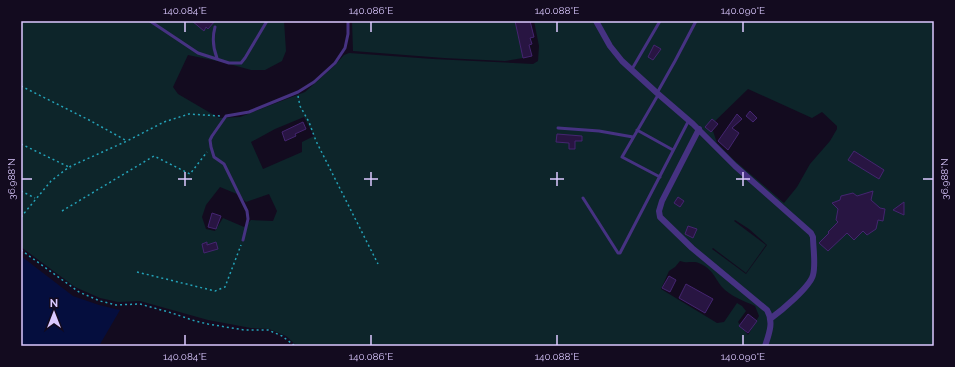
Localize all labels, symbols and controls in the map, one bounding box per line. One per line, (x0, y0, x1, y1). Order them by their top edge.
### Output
text: 140.084°E (163, 5, 207, 16)
text: 140.086°E (349, 5, 393, 16)
text: 140.088°E (535, 5, 579, 16)
text: 140.090°E (721, 5, 765, 16)
text: 36.988°N (6, 158, 17, 200)
text: 36.988°N (939, 158, 950, 200)
north arrow (34, 293, 74, 333)
text: N (50, 297, 58, 310)
text: 140.084°E (163, 351, 207, 362)
text: 140.086°E (349, 351, 393, 362)
text: 140.088°E (535, 351, 579, 362)
text: 140.090°E (721, 351, 765, 362)

